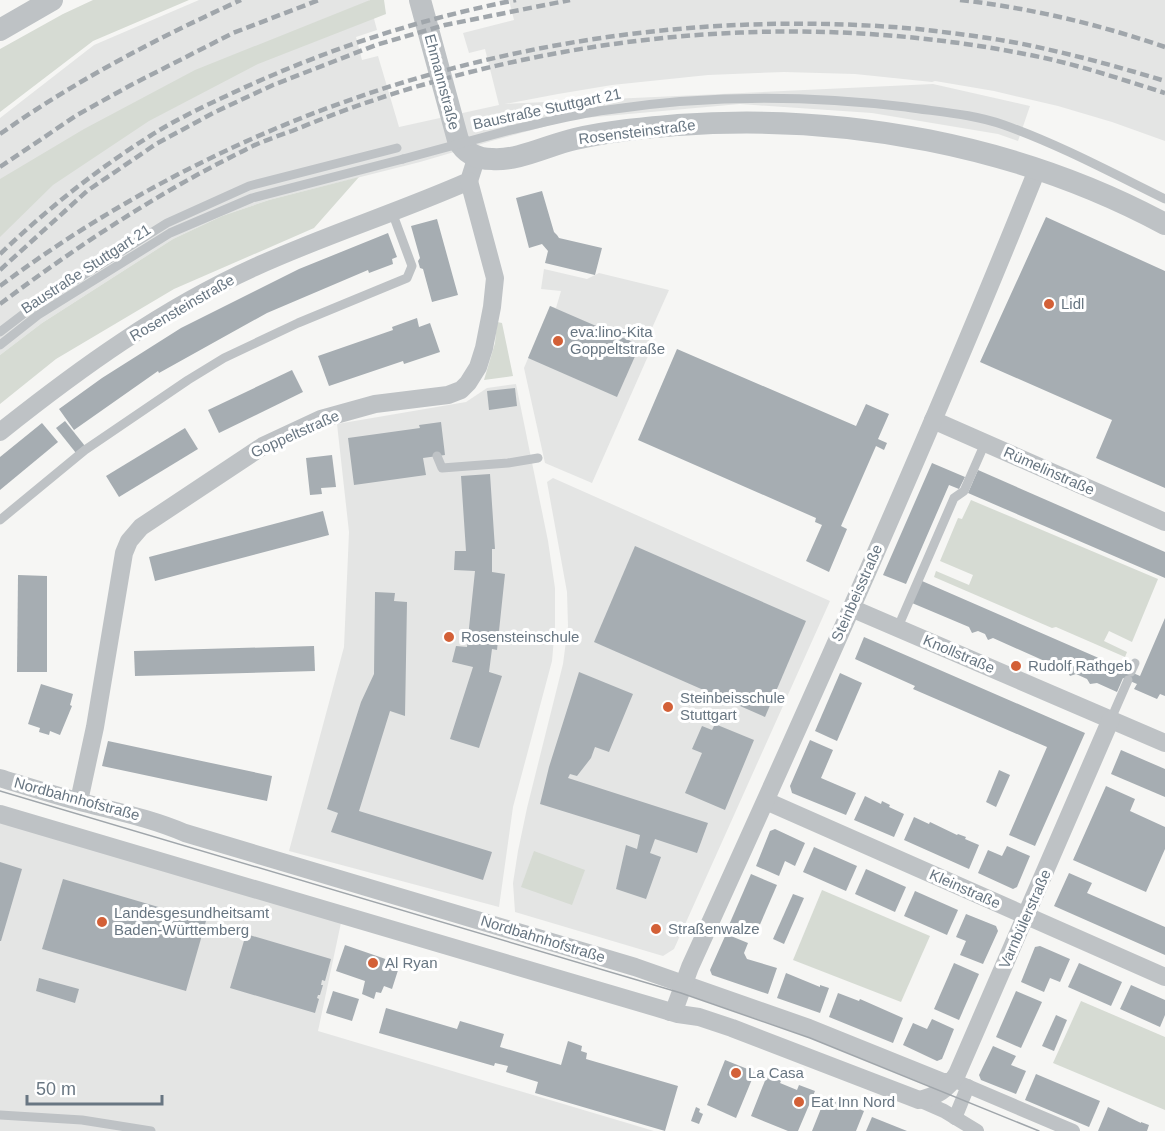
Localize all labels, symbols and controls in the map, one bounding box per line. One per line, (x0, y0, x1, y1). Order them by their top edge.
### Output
street label: Ehmannstraße (422, 32, 463, 132)
street label: Baustraße Stuttgart 21 (471, 85, 622, 133)
street label: Rosensteinstraße (578, 116, 696, 147)
street label: Baustraße Stuttgart 21 (18, 220, 154, 317)
street label: Rosensteinstraße (127, 271, 237, 344)
place label: Lidl (1061, 295, 1084, 312)
marker: Lidl (1042, 297, 1056, 311)
place label: eva:lino-Kita Goppeltstraße (570, 323, 665, 357)
marker: eva:lino-Kita Goppeltstraße (551, 334, 565, 348)
street label: Goppeltstraße (248, 406, 342, 461)
street label: Rümelinstraße (1001, 443, 1097, 498)
street label: Steinbeisstraße (828, 542, 886, 644)
place label: Rosensteinschule (461, 628, 579, 645)
marker: Rosensteinschule (442, 630, 456, 644)
street label: Knollstraße (921, 631, 997, 676)
place label: Rudolf Rathgeb (1028, 657, 1132, 674)
marker: Rudolf Rathgeb (1009, 659, 1023, 673)
place label: Steinbeisschule Stuttgart (680, 689, 785, 723)
marker: Steinbeisschule Stuttgart (661, 700, 675, 714)
street label: Nordbahnhofstraße (13, 774, 142, 823)
street label: Kleinstraße (927, 865, 1003, 912)
street label: Varnbülerstraße (995, 867, 1054, 971)
place label: Landesgesundheitsamt Baden-Württemberg (114, 904, 270, 938)
street label: Nordbahnhofstraße (479, 911, 607, 966)
marker: Landesgesundheitsamt Baden-Württemberg (95, 915, 109, 929)
place label: Straßenwalze (668, 920, 760, 937)
marker: Straßenwalze (649, 922, 663, 936)
place label: Al Ryan (385, 954, 438, 971)
marker: Al Ryan (366, 956, 380, 970)
place label: La Casa (748, 1064, 805, 1081)
marker: La Casa (729, 1066, 743, 1080)
scale bar (27, 1068, 162, 1106)
text: 50 m (36, 1079, 76, 1099)
place label: Eat Inn Nord (811, 1093, 895, 1110)
marker: Eat Inn Nord (792, 1095, 806, 1109)

